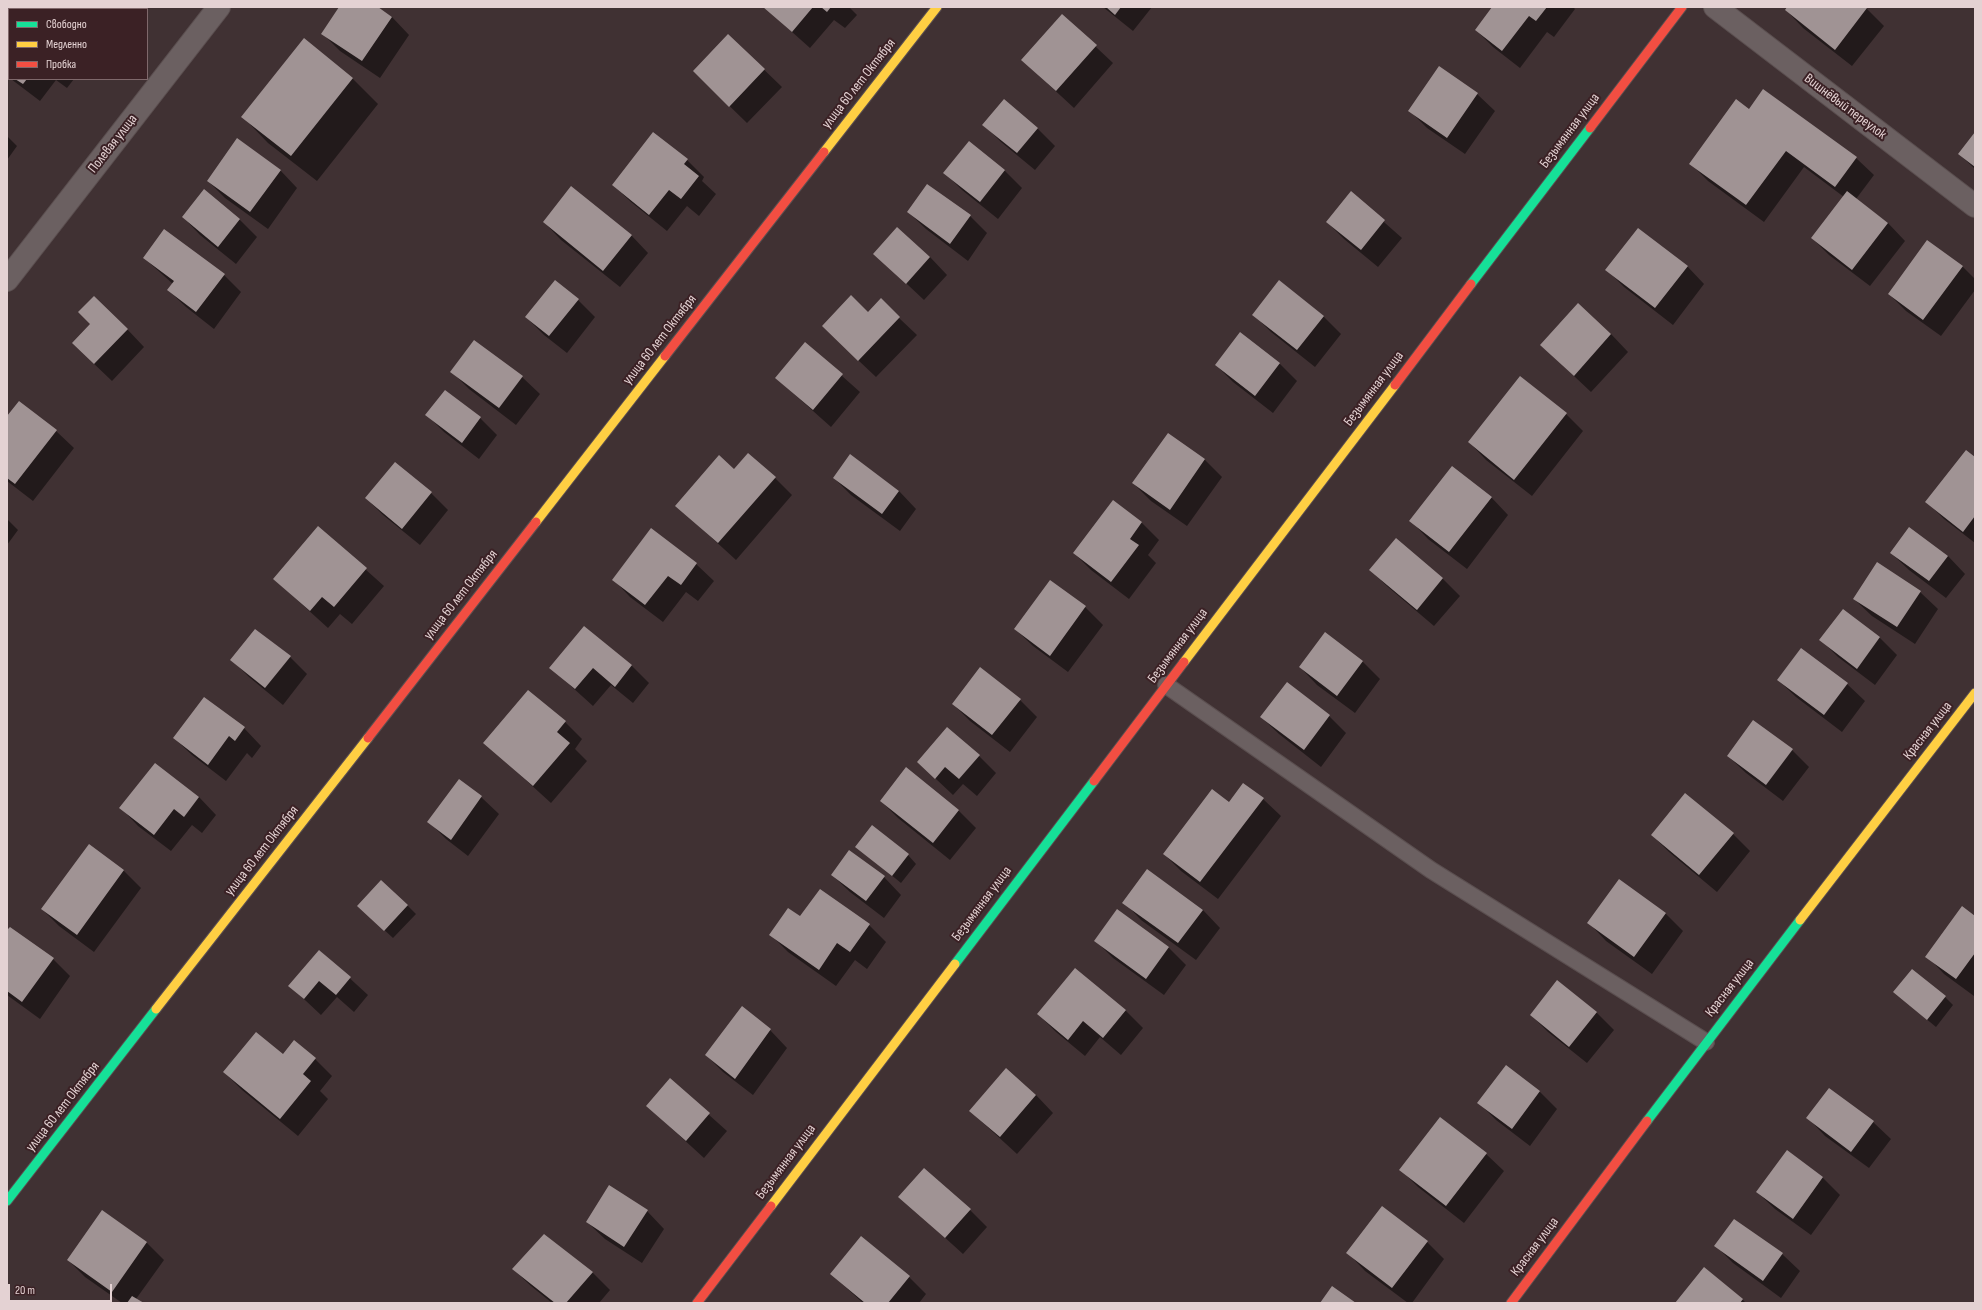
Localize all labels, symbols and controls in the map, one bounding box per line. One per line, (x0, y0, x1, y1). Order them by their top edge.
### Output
legend (8, 8, 148, 80)
text: Свободно (46, 17, 87, 32)
street label: улица 60 лет Октября (819, 36, 899, 132)
text: Медленно (46, 37, 87, 52)
text: Пробка (46, 57, 76, 72)
street label: Вишнёвый переулок (1801, 71, 1889, 143)
street label: Безымянная улица (1536, 90, 1604, 172)
street label: Полевая улица (85, 111, 141, 177)
street label: улица 60 лет Октября (620, 292, 700, 388)
street label: Безымянная улица (1340, 348, 1408, 430)
street label: улица 60 лет Октября (421, 547, 501, 643)
street label: Безымянная улица (1144, 605, 1212, 687)
street label: Красная улица (1900, 699, 1956, 763)
street label: улица 60 лет Октября (222, 803, 302, 899)
street label: Безымянная улица (948, 863, 1016, 945)
street label: Красная улица (1702, 956, 1758, 1020)
street label: улица 60 лет Октября (23, 1059, 103, 1155)
street label: Безымянная улица (752, 1121, 820, 1203)
street label: Красная улица (1507, 1214, 1563, 1280)
scale bar (10, 1276, 114, 1302)
text: 20 m (15, 1283, 35, 1298)

